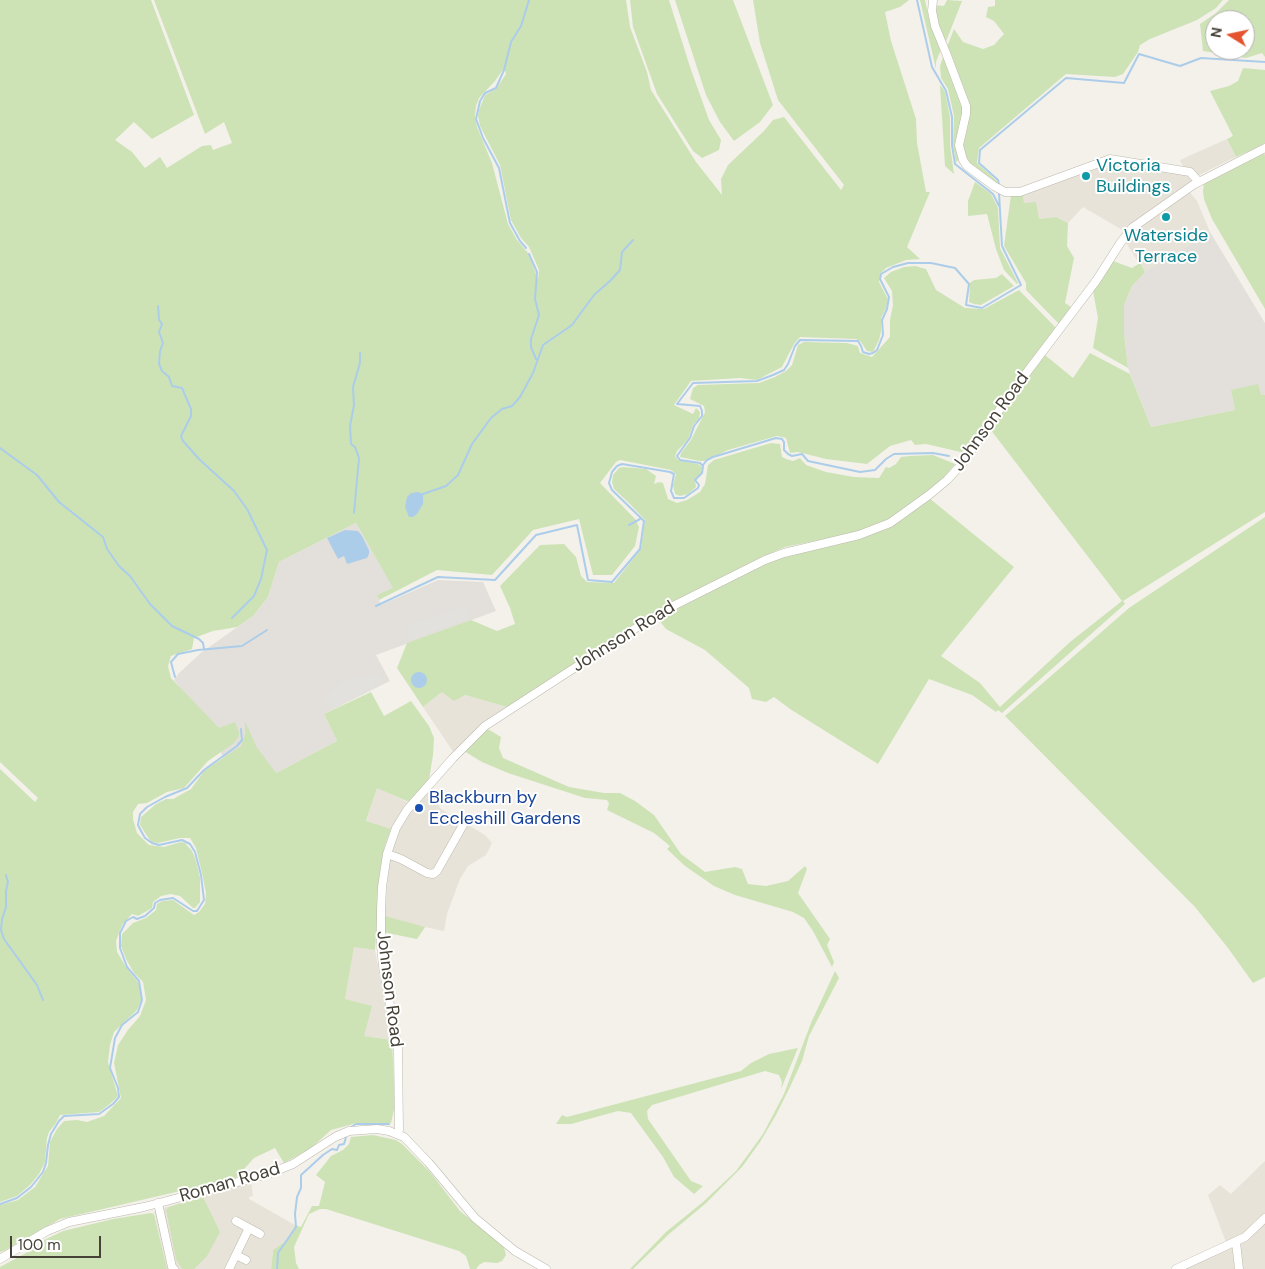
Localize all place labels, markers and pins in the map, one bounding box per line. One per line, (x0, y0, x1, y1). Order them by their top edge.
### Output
place label: Victoria Buildings (1096, 155, 1171, 198)
marker: Victoria Buildings (1080, 170, 1092, 182)
marker: Waterside Terrace (1160, 211, 1172, 223)
place label: Waterside Terrace (1124, 225, 1208, 268)
place label: Blackburn by Eccleshill Gardens (429, 787, 581, 830)
marker: Blackburn by Eccleshill Gardens (413, 802, 425, 814)

